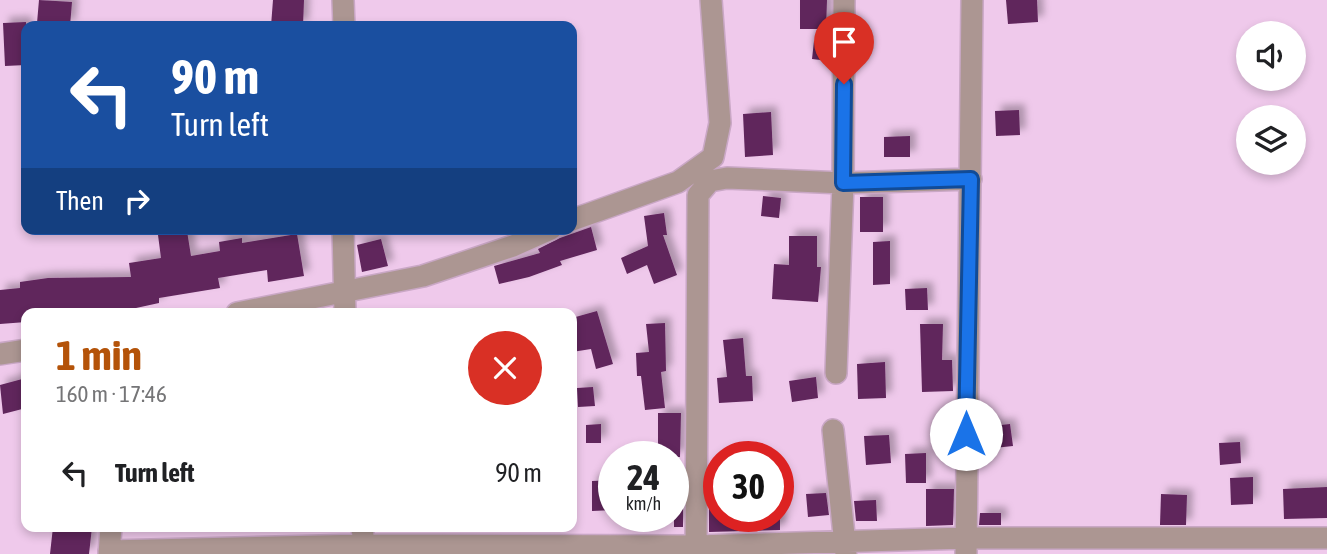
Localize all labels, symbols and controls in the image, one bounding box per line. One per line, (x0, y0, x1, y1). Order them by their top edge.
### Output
pin (814, 12.0, 874, 84)
map controls (1236, 21, 1306, 175)
button: sound (1236, 21, 1306, 91)
icon: arrive (825, 23, 863, 61)
text: 90 m (171, 48, 259, 104)
icon: left (56, 49, 147, 140)
button: layers (1236, 105, 1306, 175)
text: Turn left (171, 106, 269, 143)
icon: right (118, 182, 156, 220)
text: Then (56, 186, 104, 216)
text: 1 min (56, 331, 142, 379)
button: close (468, 331, 542, 405)
text: 160 m · 17:46 (56, 381, 167, 407)
position arrow (929, 397, 1003, 471)
speed limit sign: 30 (703, 441, 794, 532)
icon: left (56, 454, 94, 492)
text: 24 (627, 457, 660, 497)
text: Turn left (115, 458, 195, 488)
text: 90 m (495, 458, 542, 488)
text: km/h (626, 493, 661, 514)

